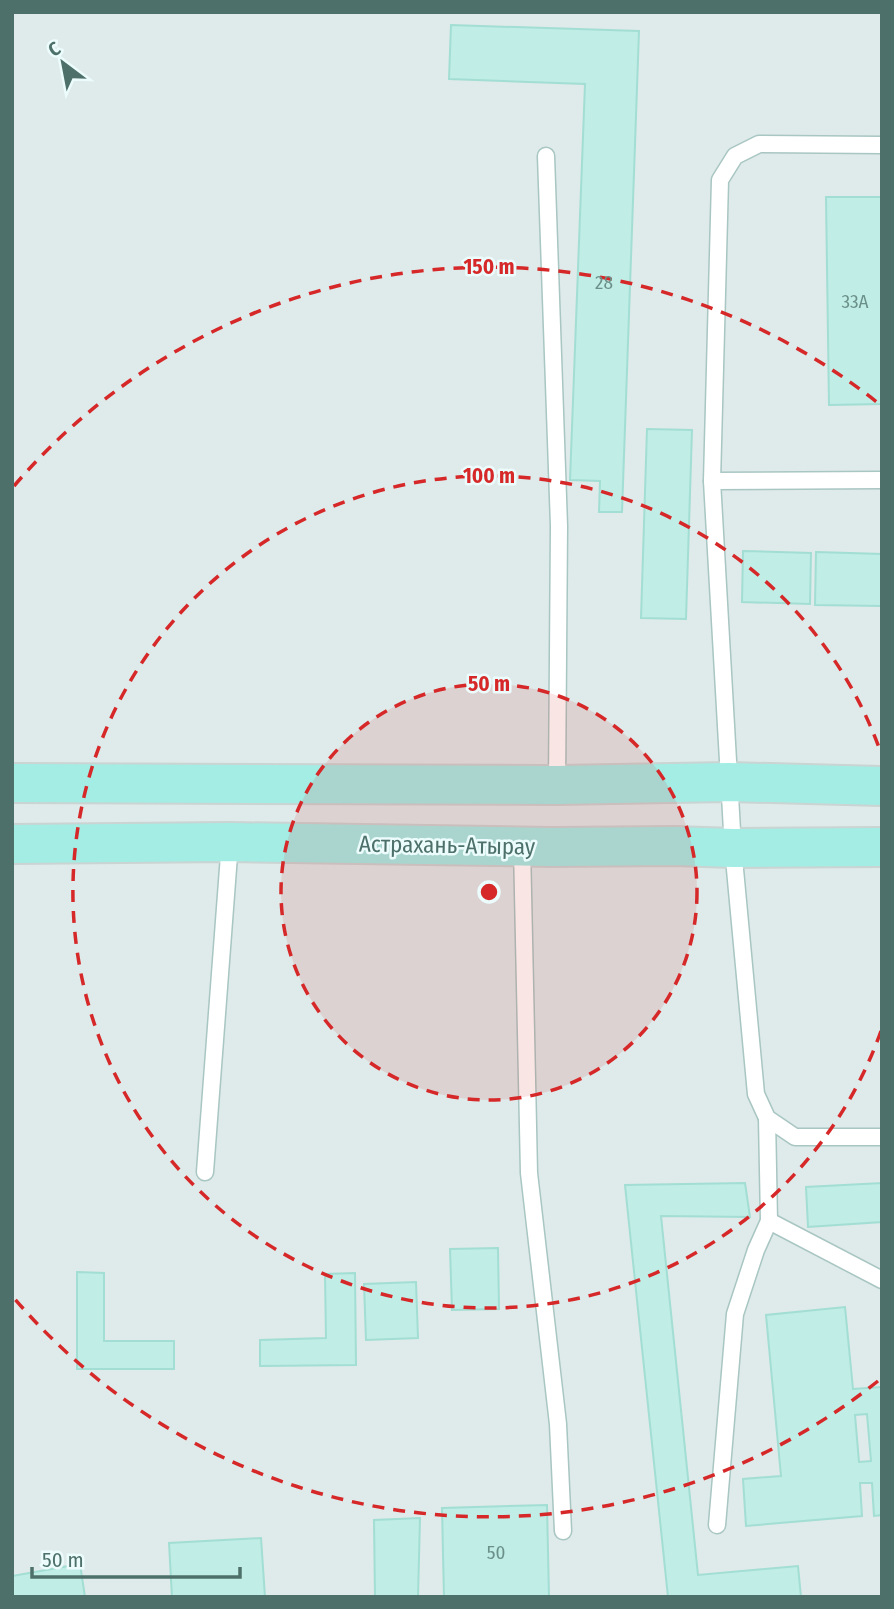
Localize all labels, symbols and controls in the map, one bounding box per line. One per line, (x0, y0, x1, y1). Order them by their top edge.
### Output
north arrow (28, 28, 98, 98)
text: С (44, 37, 65, 61)
text: 150 m (463, 254, 515, 280)
house number: 28 (595, 271, 613, 294)
house number: 33А (841, 290, 869, 313)
text: 100 m (463, 463, 515, 489)
text: 50 m (468, 671, 510, 697)
street label: Астрахань-Атырау (359, 829, 536, 861)
centre of rings (477, 880, 501, 904)
scale bar (32, 1536, 240, 1580)
house number: 50 (487, 1541, 505, 1564)
text: 50 m (42, 1547, 84, 1573)

